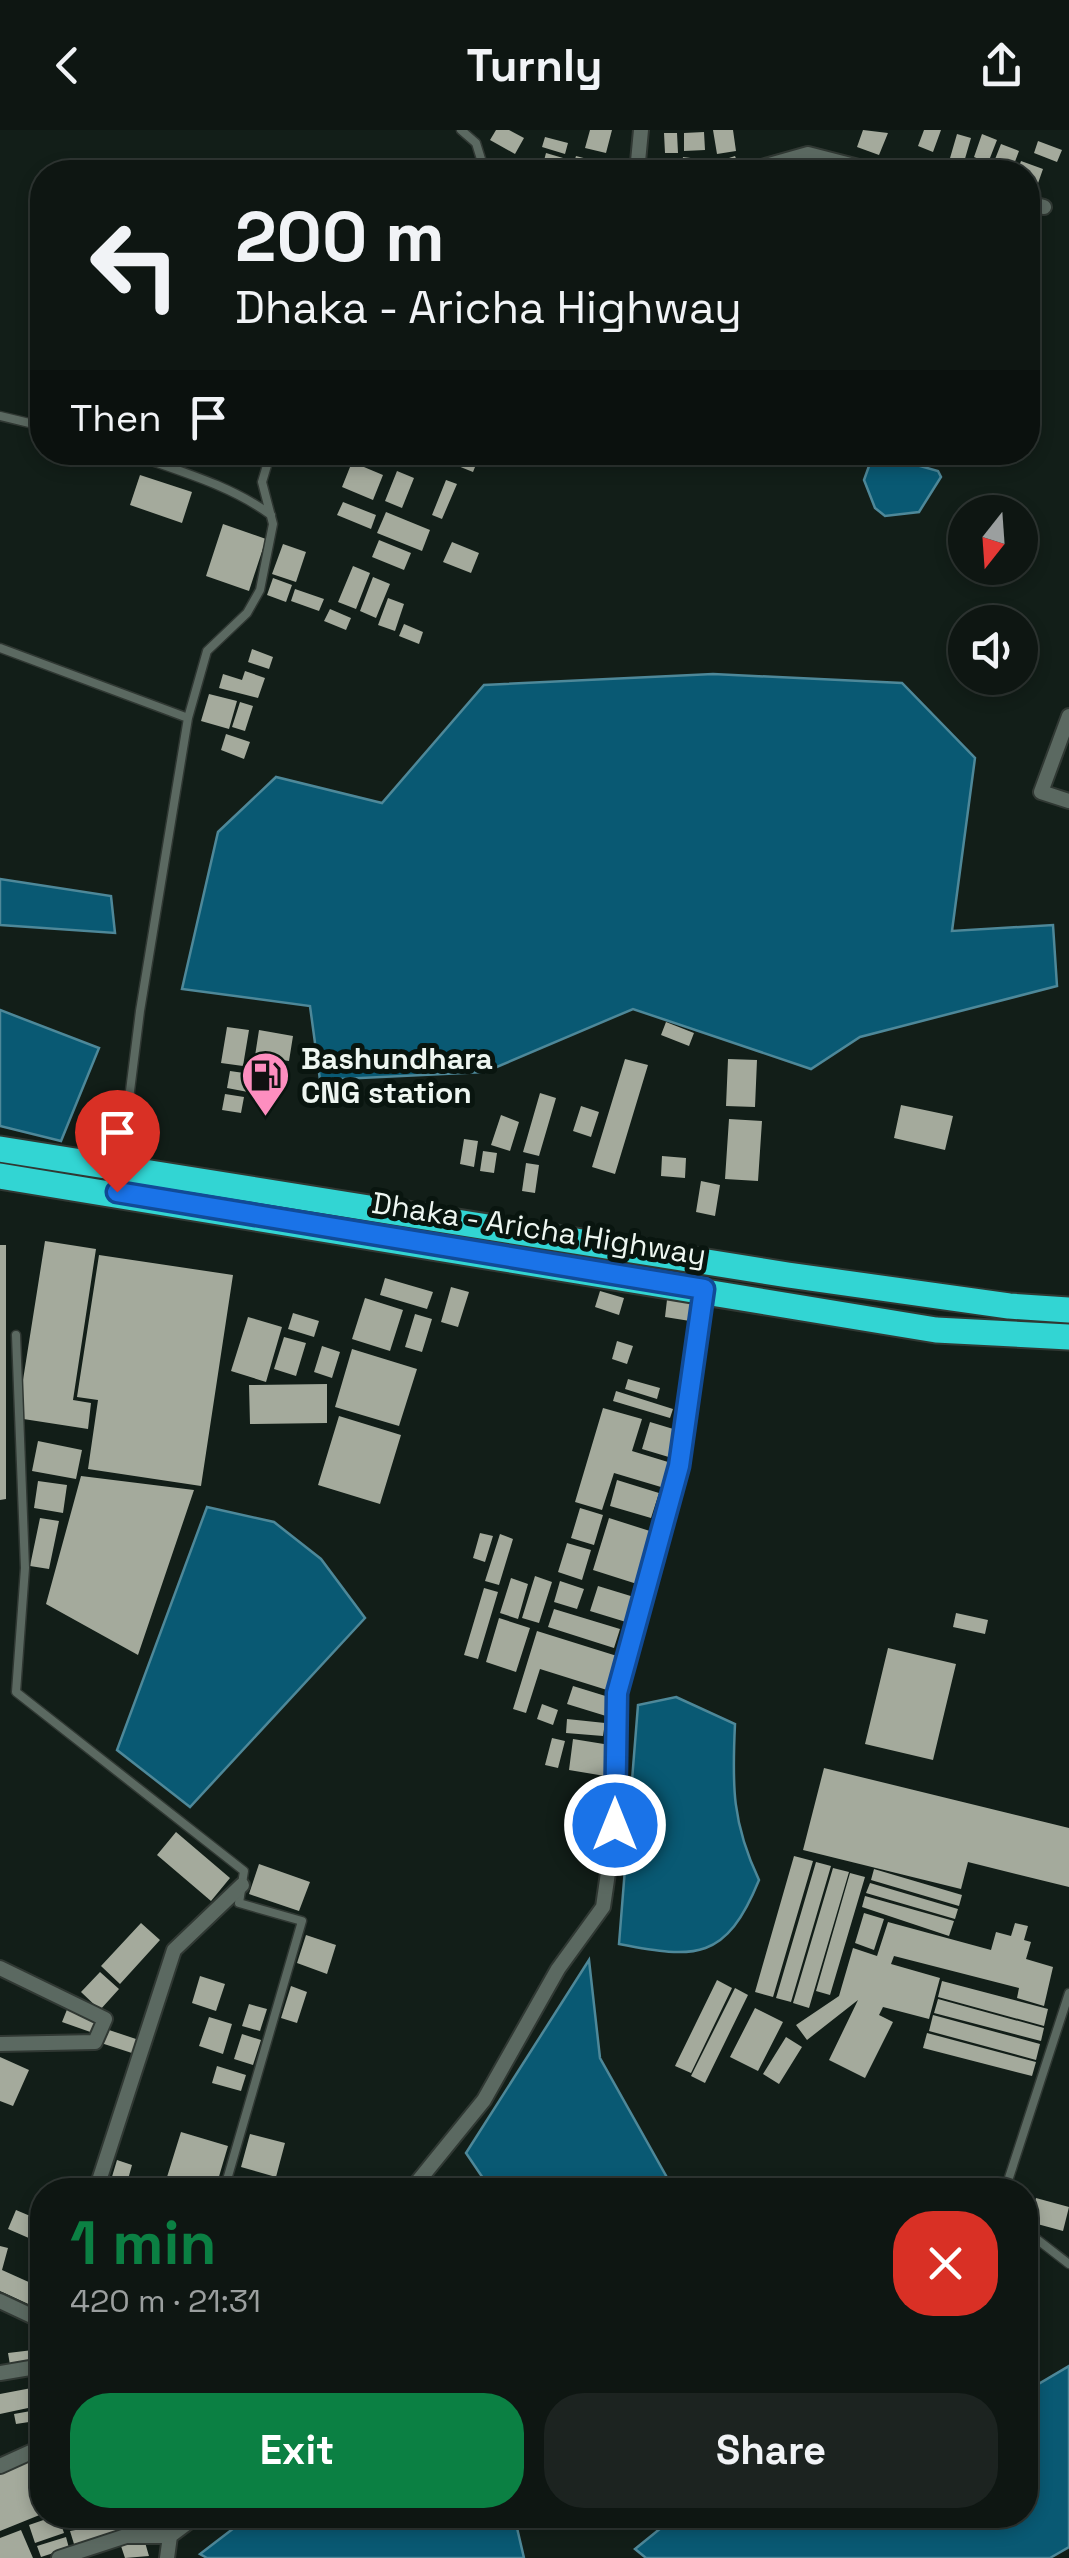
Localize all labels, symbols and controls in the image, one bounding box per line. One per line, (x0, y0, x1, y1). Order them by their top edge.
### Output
text: Turnly (466, 37, 603, 94)
icon: back (40, 38, 95, 93)
icon: share (974, 38, 1029, 93)
text: 200 m (235, 192, 445, 281)
icon: left (70, 200, 200, 330)
text: Dhaka - Aricha Highway (235, 279, 742, 336)
icon: arrive (181, 390, 236, 445)
text: Then (70, 394, 161, 442)
north arrow (948, 495, 1038, 585)
map controls (948, 495, 1038, 695)
button: sound (948, 605, 1038, 695)
place label: Bashundhara CNG station (301, 1039, 493, 1112)
fuel station icon: Bashundhara CNG station (240, 1050, 292, 1118)
pin (75, 1090, 160, 1193)
icon: arrive (90, 1105, 145, 1160)
street label: Dhaka - Aricha Highway (369, 1183, 709, 1274)
position arrow (563, 1773, 667, 1877)
text: 1 min (70, 2205, 217, 2282)
button: close (893, 2211, 998, 2316)
text: 420 m · 21:31 (70, 2281, 261, 2321)
button: Exit (70, 2393, 524, 2508)
button: Share (544, 2393, 998, 2508)

